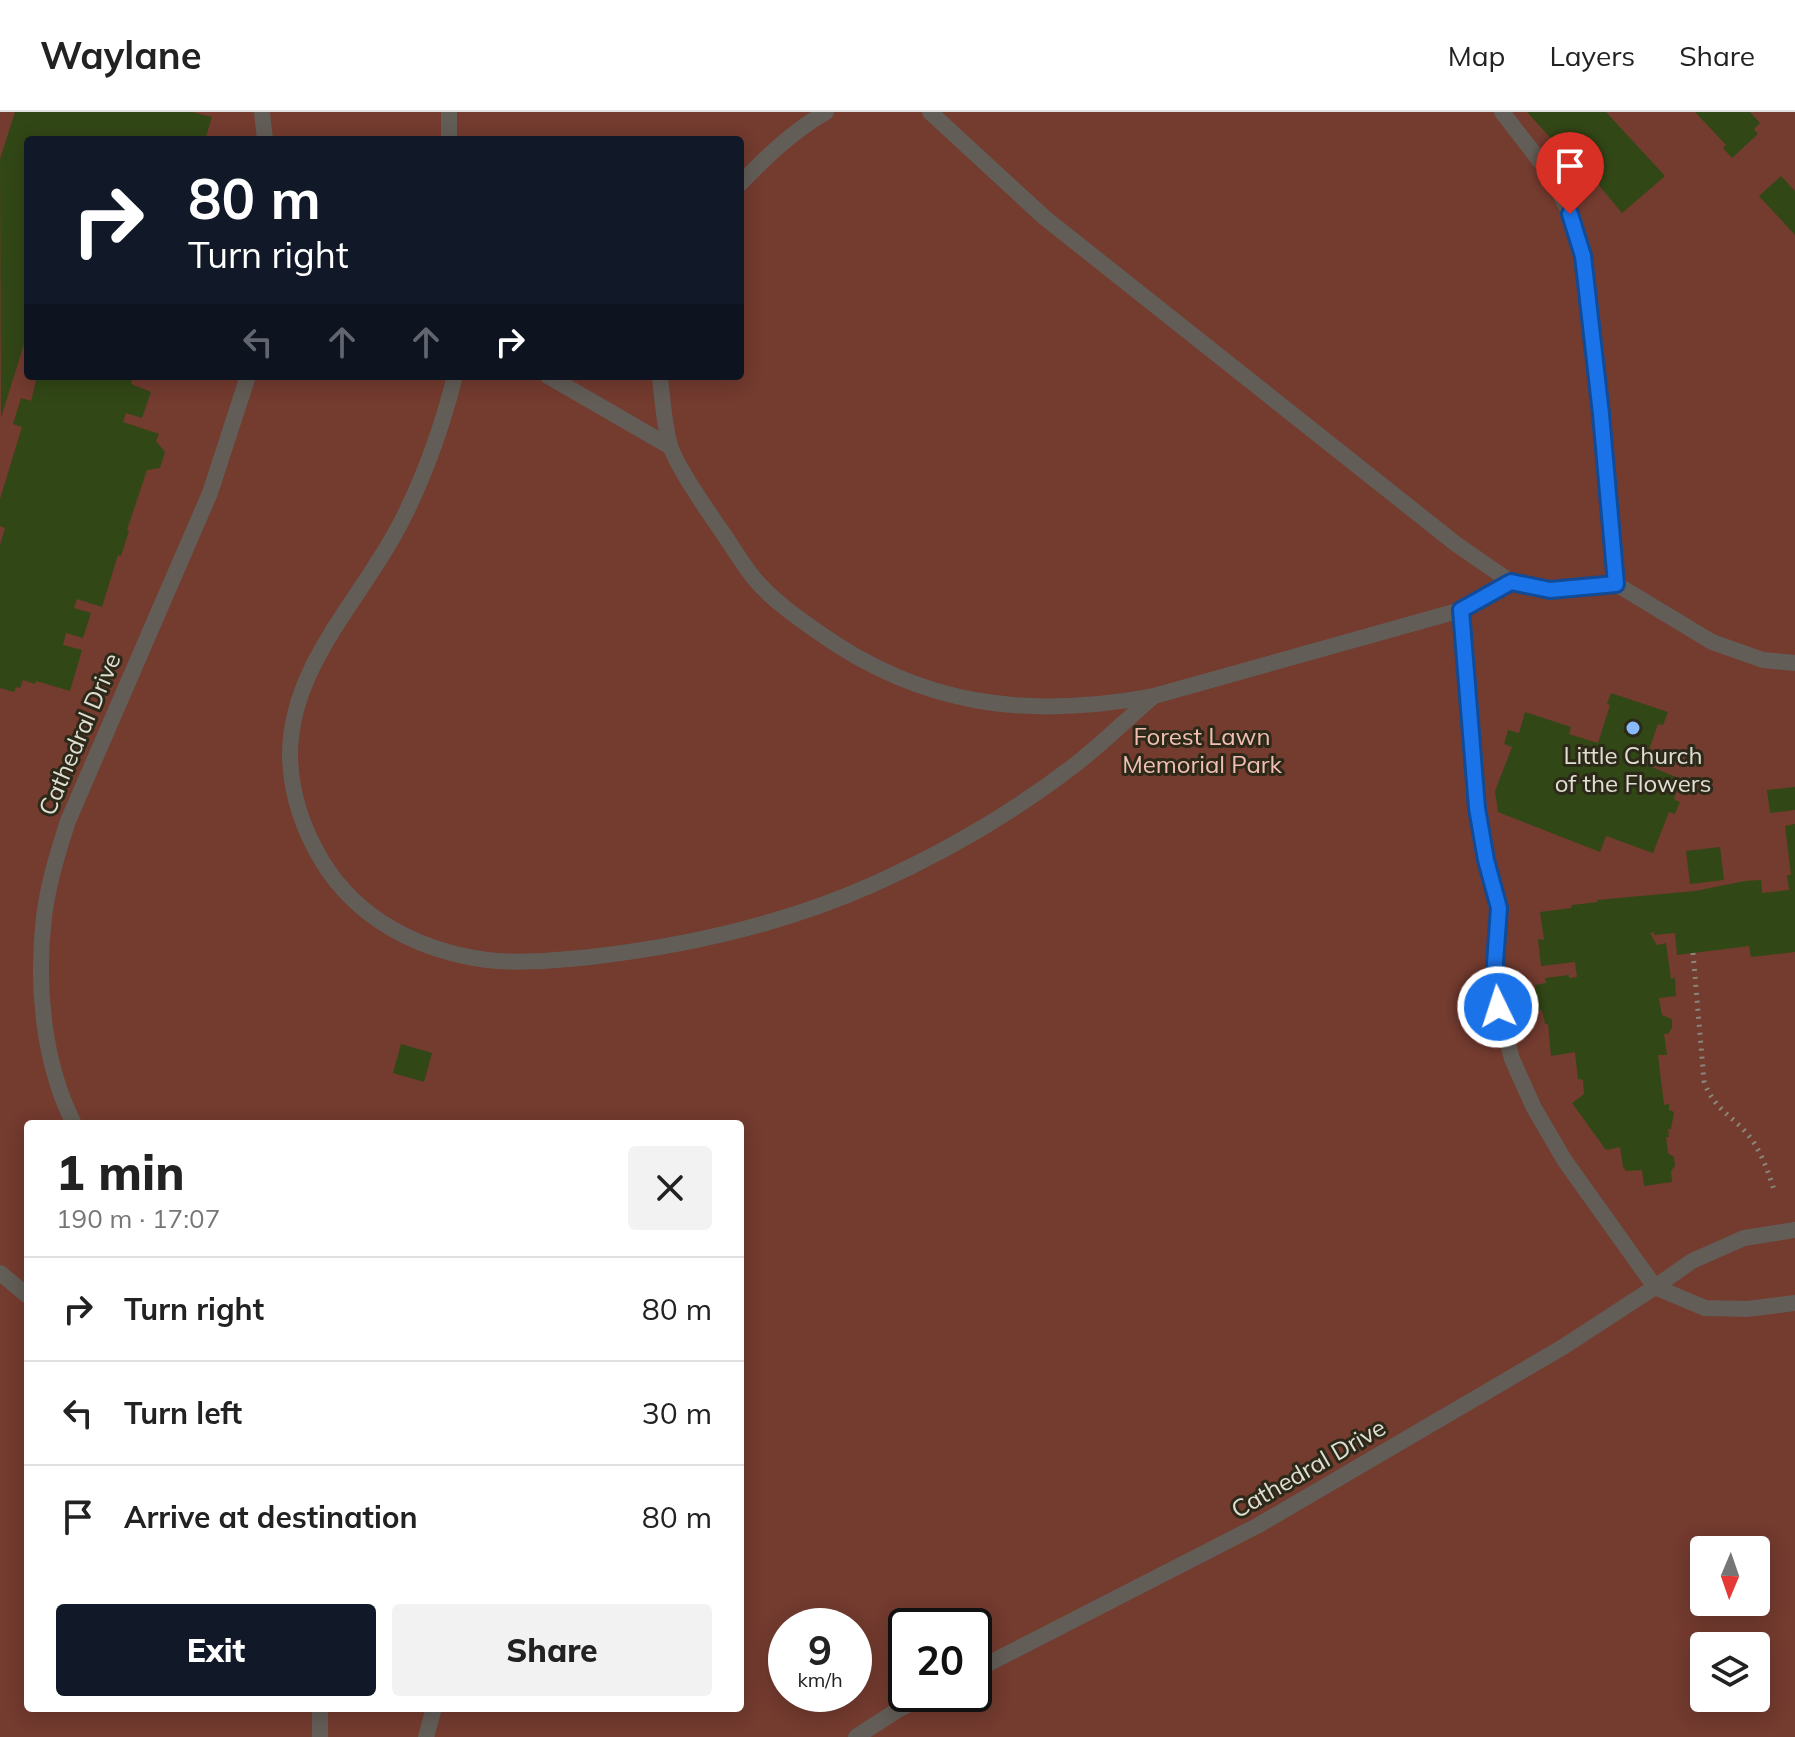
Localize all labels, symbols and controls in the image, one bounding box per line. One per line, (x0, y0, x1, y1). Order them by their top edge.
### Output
text: Waylane (40, 31, 202, 79)
text: Map (1448, 38, 1505, 73)
text: Layers (1549, 38, 1635, 73)
text: Share (1679, 38, 1755, 73)
pin (1536, 132, 1604, 214)
icon: arrive (1548, 144, 1592, 188)
text: 80 m (188, 163, 321, 233)
icon: right (56, 168, 160, 272)
text: Turn right (188, 232, 349, 277)
icon: left (236, 320, 280, 364)
icon: ahead (320, 320, 364, 364)
icon: ahead (404, 320, 448, 364)
icon: right (488, 320, 532, 364)
street label: Cathedral Drive (31, 648, 127, 820)
marker: Little Church of the Flowers (1624, 719, 1642, 737)
park label: Forest Lawn Memorial Park (1122, 721, 1283, 779)
place label: Little Church of the Flowers (1555, 740, 1711, 798)
position arrow (1456, 965, 1540, 1049)
text: 1 min (56, 1142, 185, 1202)
button: close (628, 1146, 712, 1230)
text: 190 m · 17:07 (56, 1202, 220, 1235)
icon: right (56, 1287, 100, 1331)
text: Turn right (124, 1290, 264, 1328)
text: 80 m (642, 1290, 712, 1328)
icon: left (56, 1391, 100, 1435)
text: Turn left (124, 1394, 242, 1432)
text: 30 m (642, 1394, 712, 1432)
street label: Cathedral Drive (1225, 1412, 1391, 1524)
icon: arrive (56, 1495, 100, 1539)
text: Arrive at destination (124, 1498, 418, 1536)
text: 80 m (642, 1498, 712, 1536)
north arrow (1690, 1536, 1770, 1616)
map controls (1690, 1536, 1770, 1712)
button: Exit (56, 1604, 376, 1696)
button: Share (392, 1604, 712, 1696)
speed limit sign: 20 (888, 1608, 992, 1712)
text: 9 (808, 1625, 832, 1675)
button: layers (1690, 1632, 1770, 1712)
text: km/h (797, 1667, 843, 1692)

